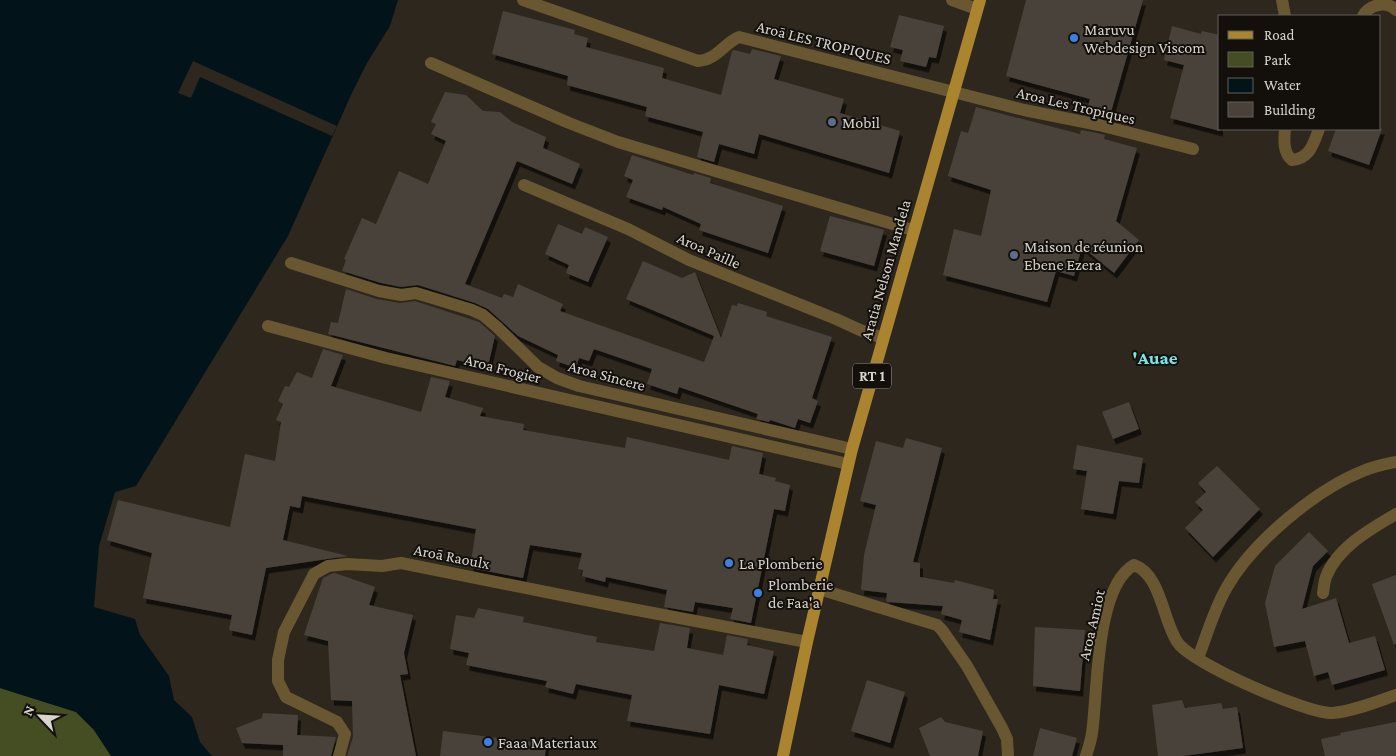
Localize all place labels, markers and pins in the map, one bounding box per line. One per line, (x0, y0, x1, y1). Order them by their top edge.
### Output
place label: Maruvu Webdesign Viscom (1084, 21, 1205, 57)
marker: Maruvu Webdesign Viscom (1068, 32, 1080, 44)
place label: Mobil (842, 114, 880, 131)
marker: Mobil (826, 116, 838, 128)
place label: Maison de réunion Ebene Ezera (1024, 238, 1144, 273)
marker: Maison de réunion Ebene Ezera (1008, 249, 1020, 261)
place label: La Plomberie (739, 555, 823, 572)
marker: La Plomberie (723, 557, 735, 569)
place label: Plomberie de Faa'a (768, 576, 833, 611)
marker: Plomberie de Faa'a (752, 587, 764, 599)
place label: Faaa Materiaux (498, 734, 597, 751)
marker: Faaa Materiaux (482, 736, 494, 748)

